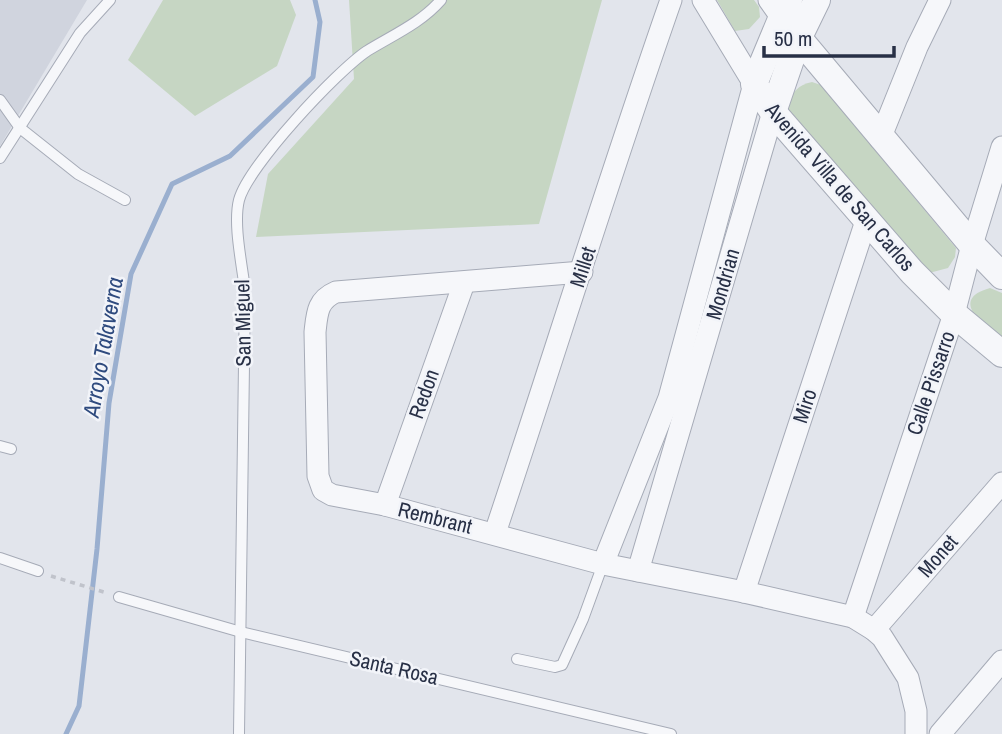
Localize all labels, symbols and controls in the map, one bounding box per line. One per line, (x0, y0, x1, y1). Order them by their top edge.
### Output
scale bar (764, 14, 894, 58)
text: 50 m (774, 24, 812, 53)
street label: Avenida Villa de San Carlos (758, 95, 922, 277)
street label: Millet (562, 243, 603, 291)
street label: Mondrian (699, 245, 746, 323)
water label: Arroyo Talaverna (75, 274, 130, 420)
street label: San Miguel (227, 279, 258, 367)
street label: Calle Pissarro (899, 327, 962, 439)
street label: Redon (401, 365, 446, 423)
street label: Miro (785, 385, 824, 427)
street label: Rembrant (395, 494, 476, 541)
street label: Monet (911, 528, 964, 583)
street label: Santa Rosa (347, 643, 442, 692)

